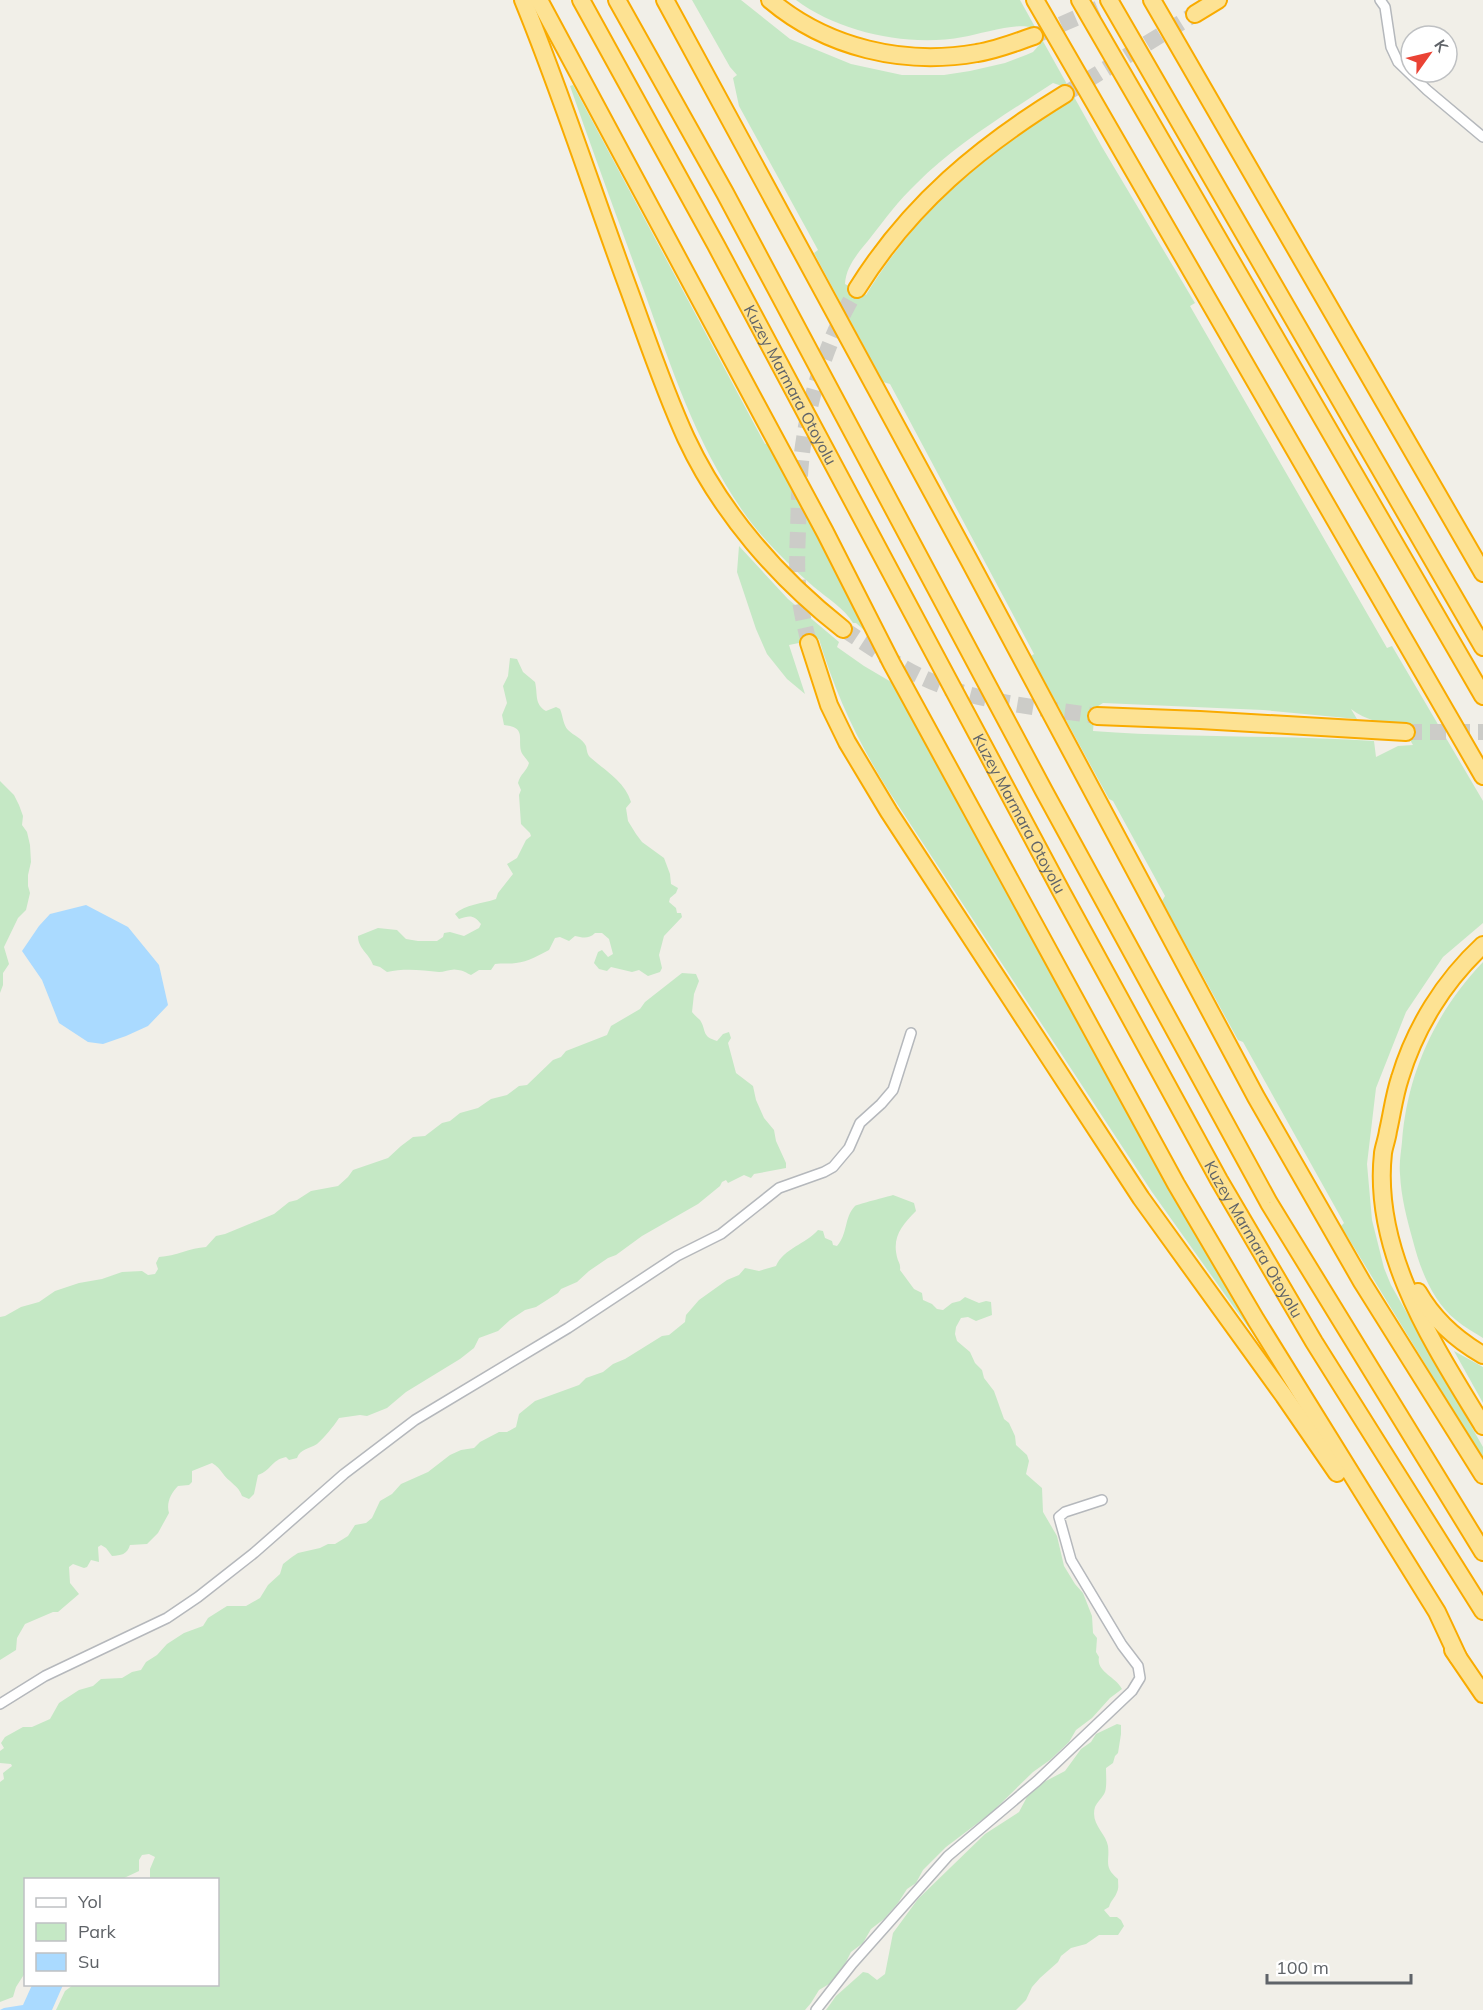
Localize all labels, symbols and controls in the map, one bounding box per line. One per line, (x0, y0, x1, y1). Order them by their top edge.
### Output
north arrow (1399, 24, 1459, 84)
text: K (1430, 36, 1453, 57)
street label: Kuzey Marmara Otoyolu (740, 301, 841, 468)
street label: Kuzey Marmara Otoyolu (969, 730, 1070, 897)
street label: Kuzey Marmara Otoyolu (1200, 1157, 1307, 1321)
legend (24, 1878, 219, 1986)
text: Yol (77, 1890, 102, 1913)
text: Park (78, 1920, 117, 1943)
scale bar (1267, 1947, 1411, 1985)
text: Su (78, 1950, 100, 1973)
text: 100 m (1276, 1956, 1329, 1979)

